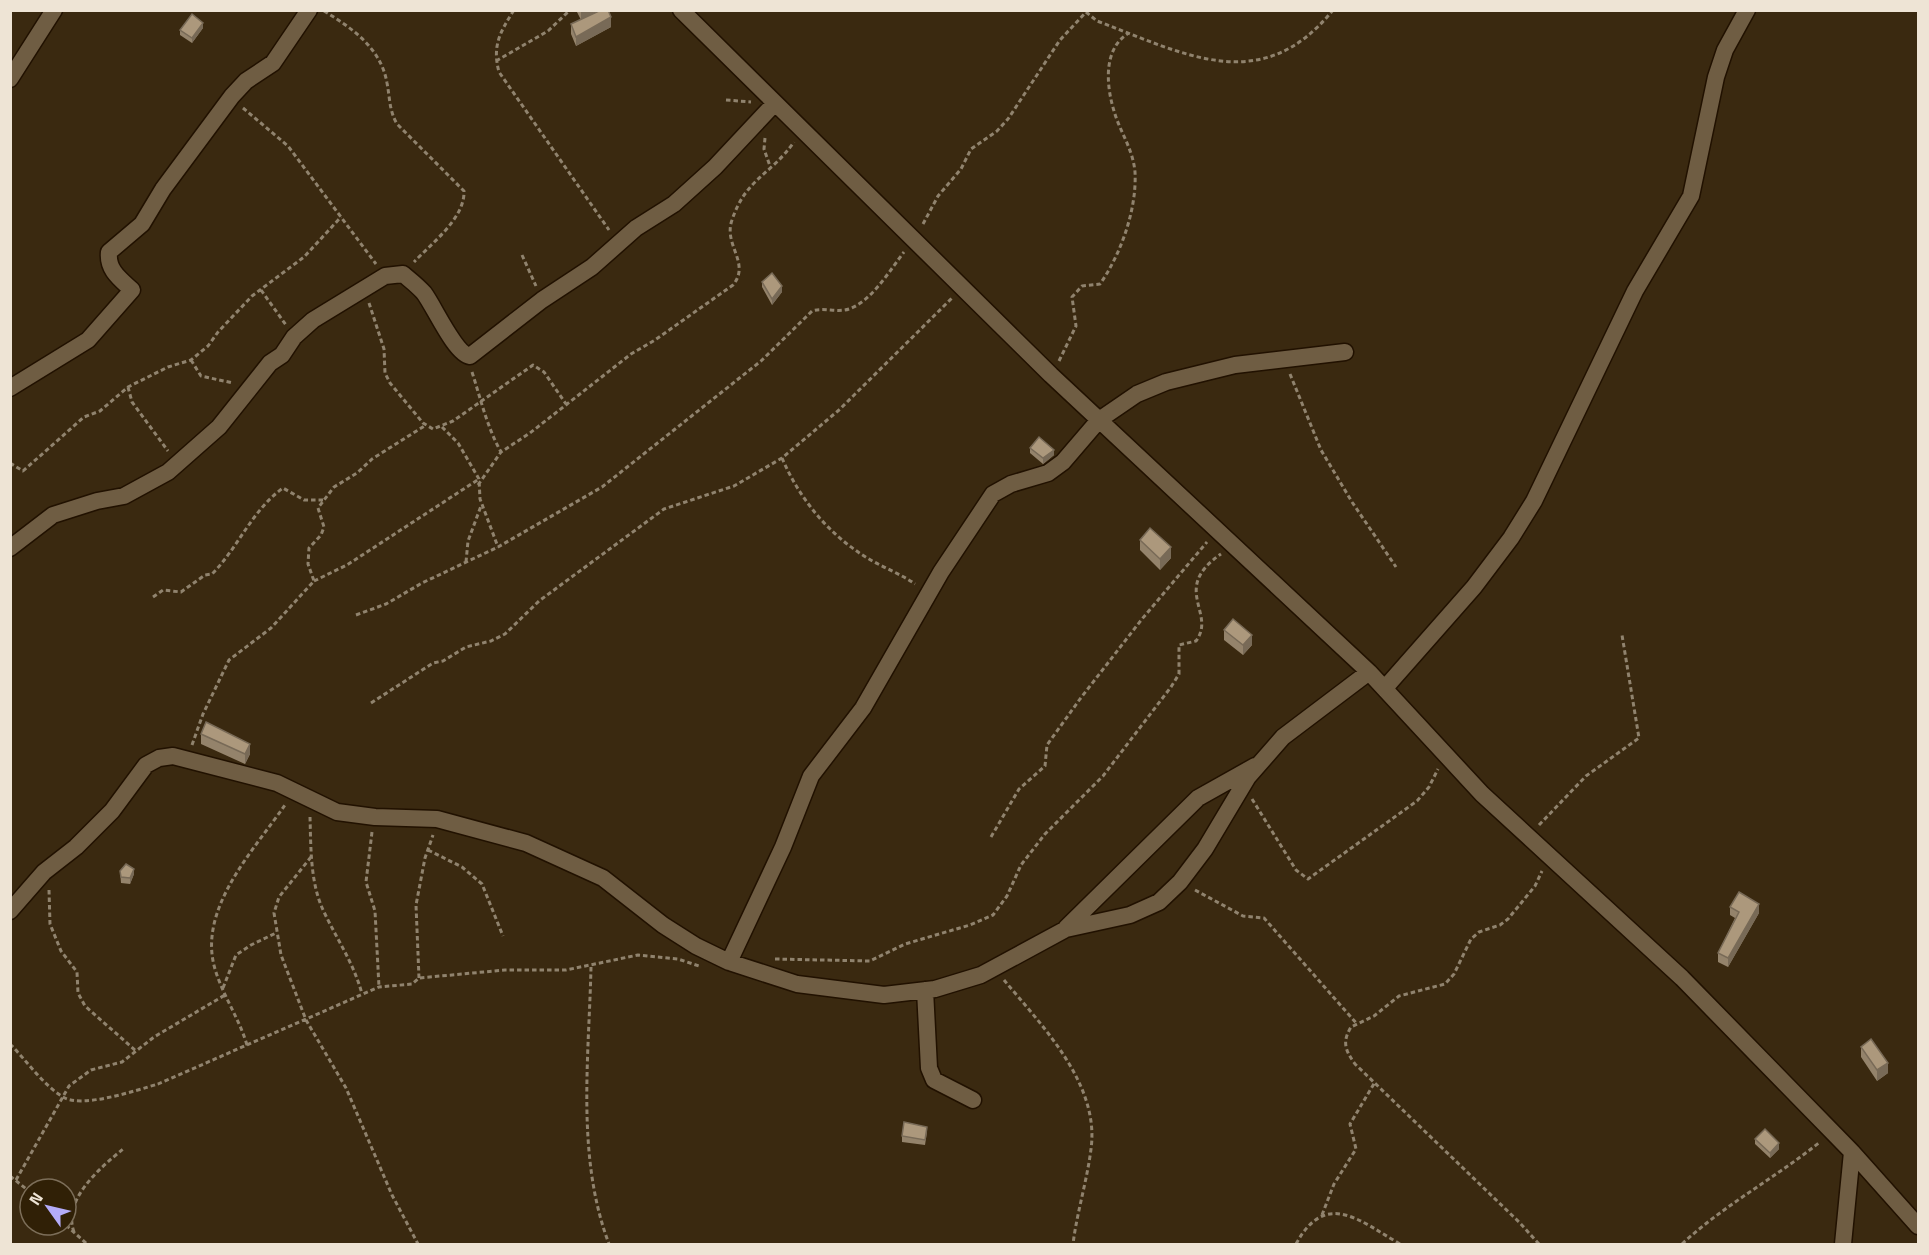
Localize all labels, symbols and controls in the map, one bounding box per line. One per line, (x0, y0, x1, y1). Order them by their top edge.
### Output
north arrow (18, 1177, 78, 1237)
text: N (23, 1187, 49, 1210)

